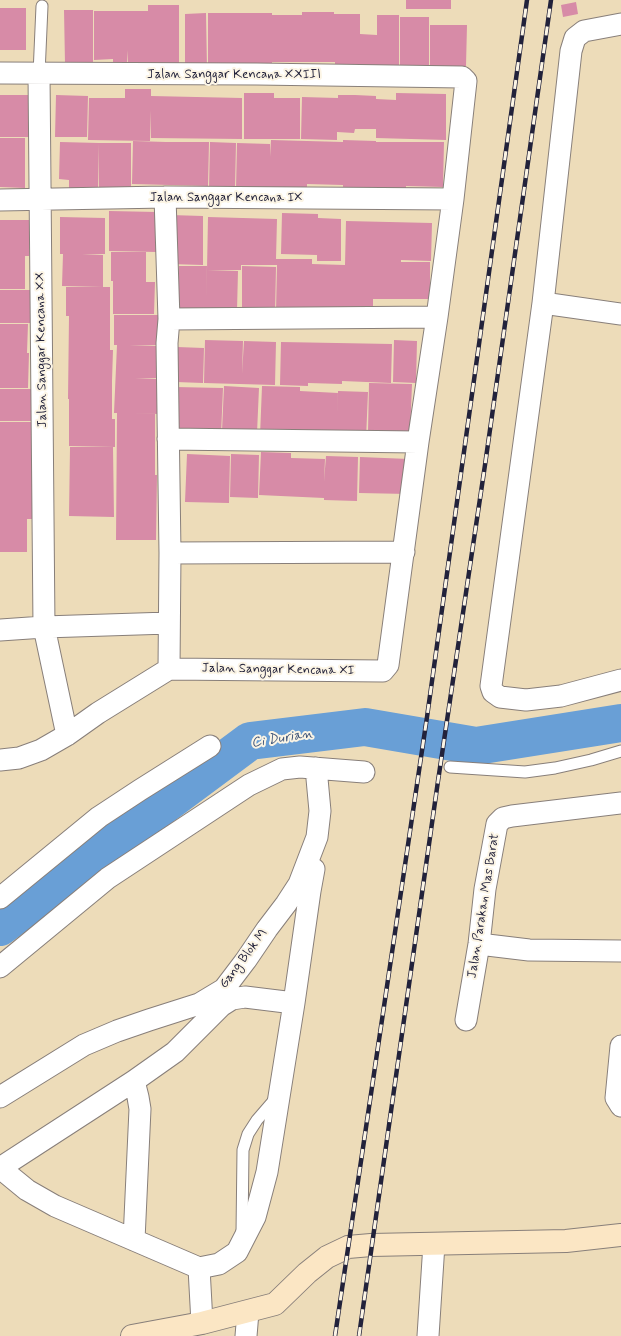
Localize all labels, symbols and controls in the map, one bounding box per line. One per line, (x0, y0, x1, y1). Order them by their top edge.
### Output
street label: Jalan Sanggar Kencana XXIII (147, 67, 321, 83)
street label: Jalan Sanggar Kencana IX (150, 190, 302, 206)
street label: Jalan Sanggar Kencana XX (33, 272, 51, 428)
street label: Jalan Sanggar Kencana XI (201, 661, 355, 679)
water label: Ci Durian (250, 726, 314, 752)
street label: Jalan Parakan Mas Barat (465, 833, 503, 979)
street label: Gang Blok M (217, 926, 271, 992)

